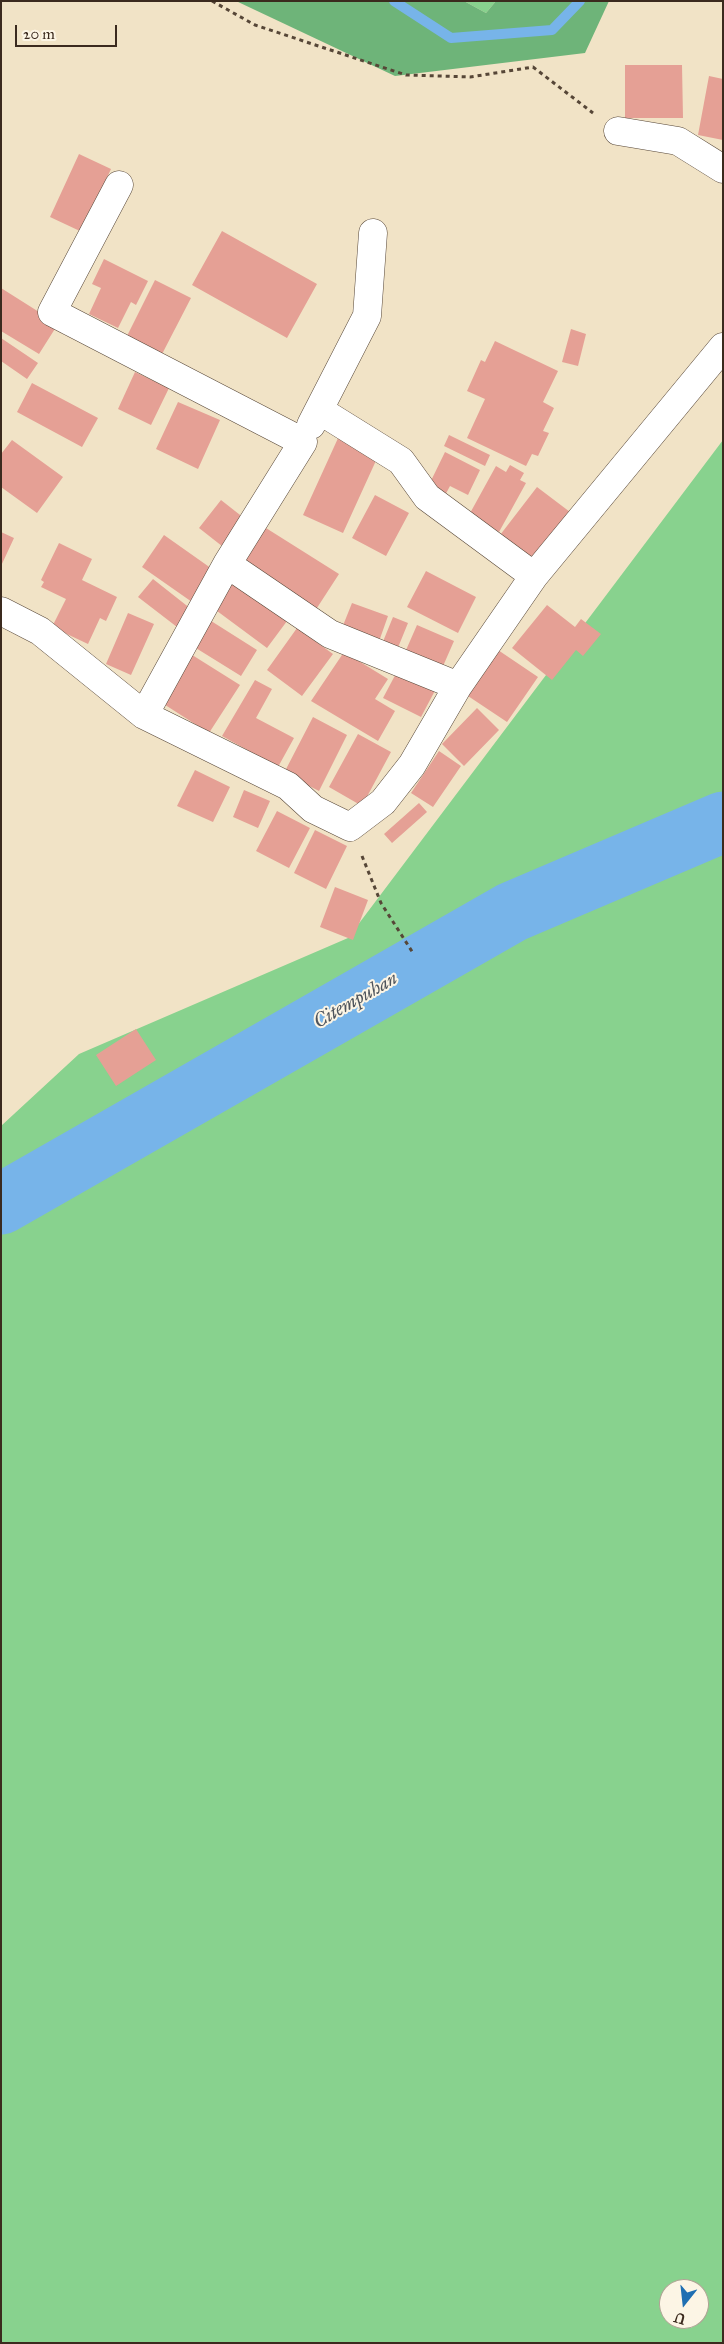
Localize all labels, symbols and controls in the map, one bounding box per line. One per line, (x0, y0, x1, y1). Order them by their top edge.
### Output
scale bar (18, 15, 120, 47)
text: 20 m (23, 25, 55, 43)
water label: Citempuhan (310, 968, 402, 1034)
north arrow (659, 2279, 709, 2329)
text: U (672, 2308, 688, 2328)

